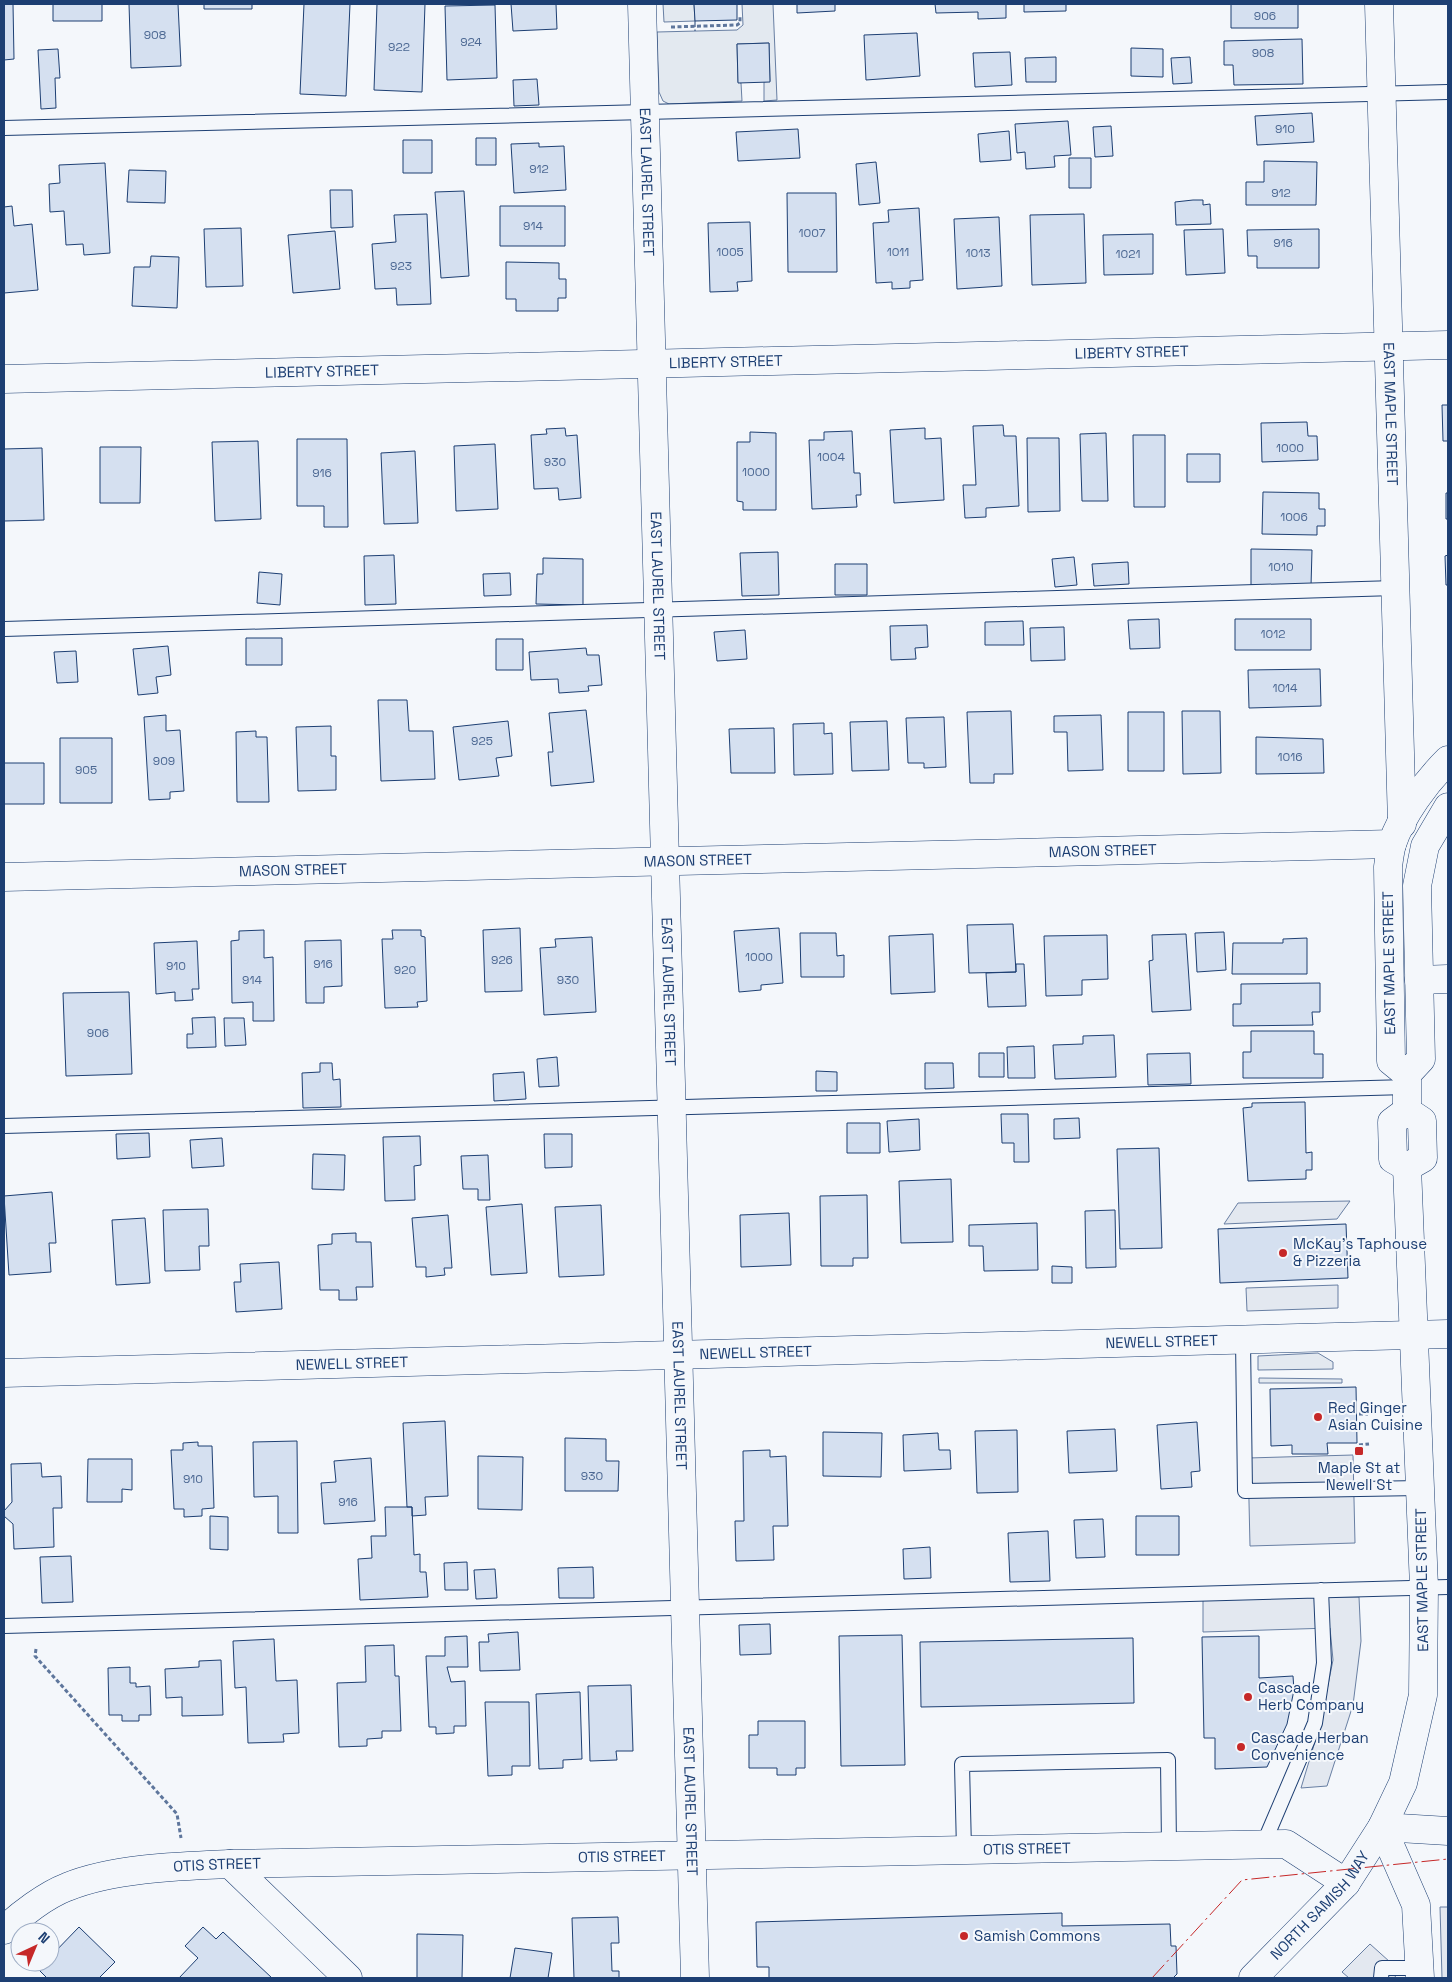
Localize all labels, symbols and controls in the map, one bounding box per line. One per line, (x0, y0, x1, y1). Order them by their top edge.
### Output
house number: 906 (1254, 8, 1276, 24)
house number: 908 (144, 27, 166, 43)
house number: 924 (460, 34, 482, 50)
house number: 922 (388, 39, 410, 55)
house number: 908 (1252, 45, 1274, 61)
street label: EAST LAUREL STREET (636, 107, 659, 257)
house number: 910 (1275, 121, 1295, 137)
house number: 912 (529, 161, 549, 177)
house number: 912 (1271, 185, 1291, 201)
house number: 914 (523, 218, 543, 234)
house number: 1007 (799, 225, 826, 241)
house number: 916 (1273, 235, 1293, 251)
house number: 1005 (716, 244, 744, 260)
house number: 1011 (887, 244, 909, 260)
house number: 1013 (966, 245, 990, 261)
house number: 1021 (1116, 246, 1140, 262)
house number: 923 (390, 258, 412, 274)
street label: LIBERTY STREET (1074, 341, 1189, 363)
street label: EAST MAPLE STREET (1379, 342, 1403, 486)
street label: LIBERTY STREET (669, 351, 783, 372)
street label: LIBERTY STREET (265, 360, 379, 382)
house number: 1000 (1276, 440, 1304, 456)
house number: 1004 (817, 449, 845, 465)
house number: 930 (544, 454, 566, 470)
house number: 1000 (742, 464, 770, 480)
house number: 916 (312, 465, 332, 481)
house number: 1006 (1280, 509, 1308, 525)
street label: EAST LAUREL STREET (647, 511, 670, 661)
house number: 1010 (1268, 559, 1294, 575)
house number: 1012 (1261, 626, 1285, 642)
house number: 1014 (1272, 680, 1298, 696)
house number: 925 (471, 733, 493, 749)
house number: 1016 (1277, 749, 1303, 765)
house number: 909 (153, 753, 175, 769)
house number: 905 (75, 762, 97, 778)
street label: MASON STREET (1048, 840, 1157, 861)
street label: MASON STREET (643, 849, 752, 871)
street label: MASON STREET (239, 859, 347, 880)
street label: EAST MAPLE STREET (1378, 891, 1399, 1035)
street label: EAST LAUREL STREET (658, 917, 681, 1066)
house number: 1000 (745, 949, 773, 965)
house number: 926 (491, 952, 513, 968)
house number: 916 (313, 956, 333, 972)
house number: 910 (166, 958, 186, 974)
house number: 920 (394, 962, 416, 978)
house number: 914 (242, 972, 262, 988)
house number: 930 (557, 972, 579, 988)
house number: 906 (87, 1025, 109, 1041)
place label: McKay’s Taphouse & Pizzeria (1293, 1234, 1427, 1270)
marker: McKay’s Taphouse & Pizzeria (1277, 1247, 1289, 1259)
street label: EAST LAUREL STREET (668, 1321, 691, 1470)
street label: NEWELL STREET (1105, 1330, 1218, 1352)
street label: NEWELL STREET (699, 1341, 812, 1363)
street label: NEWELL STREET (295, 1352, 409, 1374)
place label: Red Ginger Asian Cuisine (1328, 1398, 1423, 1434)
marker: Red Ginger Asian Cuisine (1312, 1411, 1324, 1423)
marker: Maple St at Newell St (1353, 1445, 1365, 1457)
place label: Maple St at Newell St (1318, 1458, 1400, 1494)
house number: 930 (581, 1468, 603, 1484)
house number: 910 (183, 1471, 203, 1487)
house number: 916 (338, 1494, 358, 1510)
street label: EAST MAPLE STREET (1411, 1508, 1432, 1652)
place label: Cascade Herb Company (1258, 1678, 1364, 1714)
marker: Cascade Herb Company (1242, 1691, 1254, 1703)
street label: EAST LAUREL STREET (679, 1727, 702, 1876)
place label: Cascade Herban Convenience (1251, 1728, 1369, 1764)
marker: Cascade Herban Convenience (1235, 1741, 1247, 1753)
street label: OTIS STREET (983, 1838, 1071, 1859)
street label: OTIS STREET (578, 1846, 666, 1866)
street label: NORTH SAMISH WAY (1266, 1847, 1373, 1964)
street label: OTIS STREET (173, 1853, 261, 1876)
north arrow (10, 1922, 60, 1972)
place label: Samish Commons (974, 1926, 1101, 1945)
text: N (34, 1928, 54, 1947)
marker: Samish Commons (958, 1930, 970, 1942)

